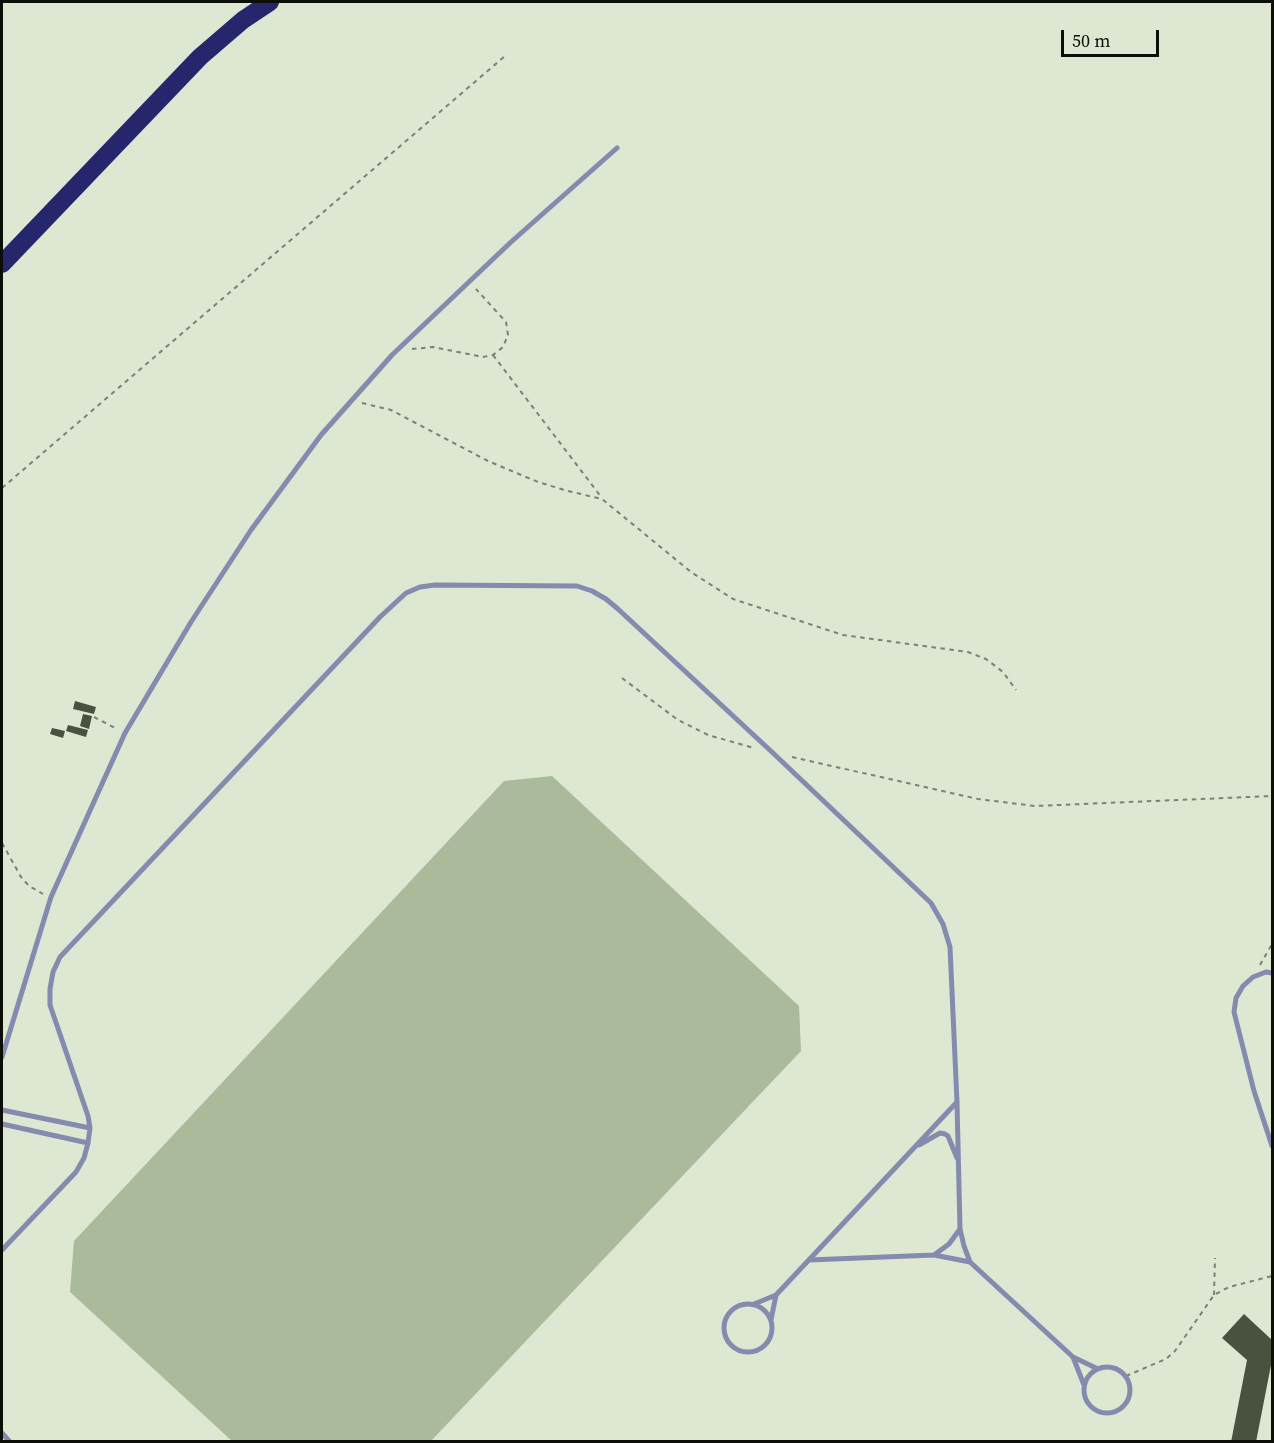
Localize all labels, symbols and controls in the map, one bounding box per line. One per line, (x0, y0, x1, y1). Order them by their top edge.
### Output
scale bar (1064, 18, 1162, 56)
text: 50 m (1072, 28, 1110, 53)

